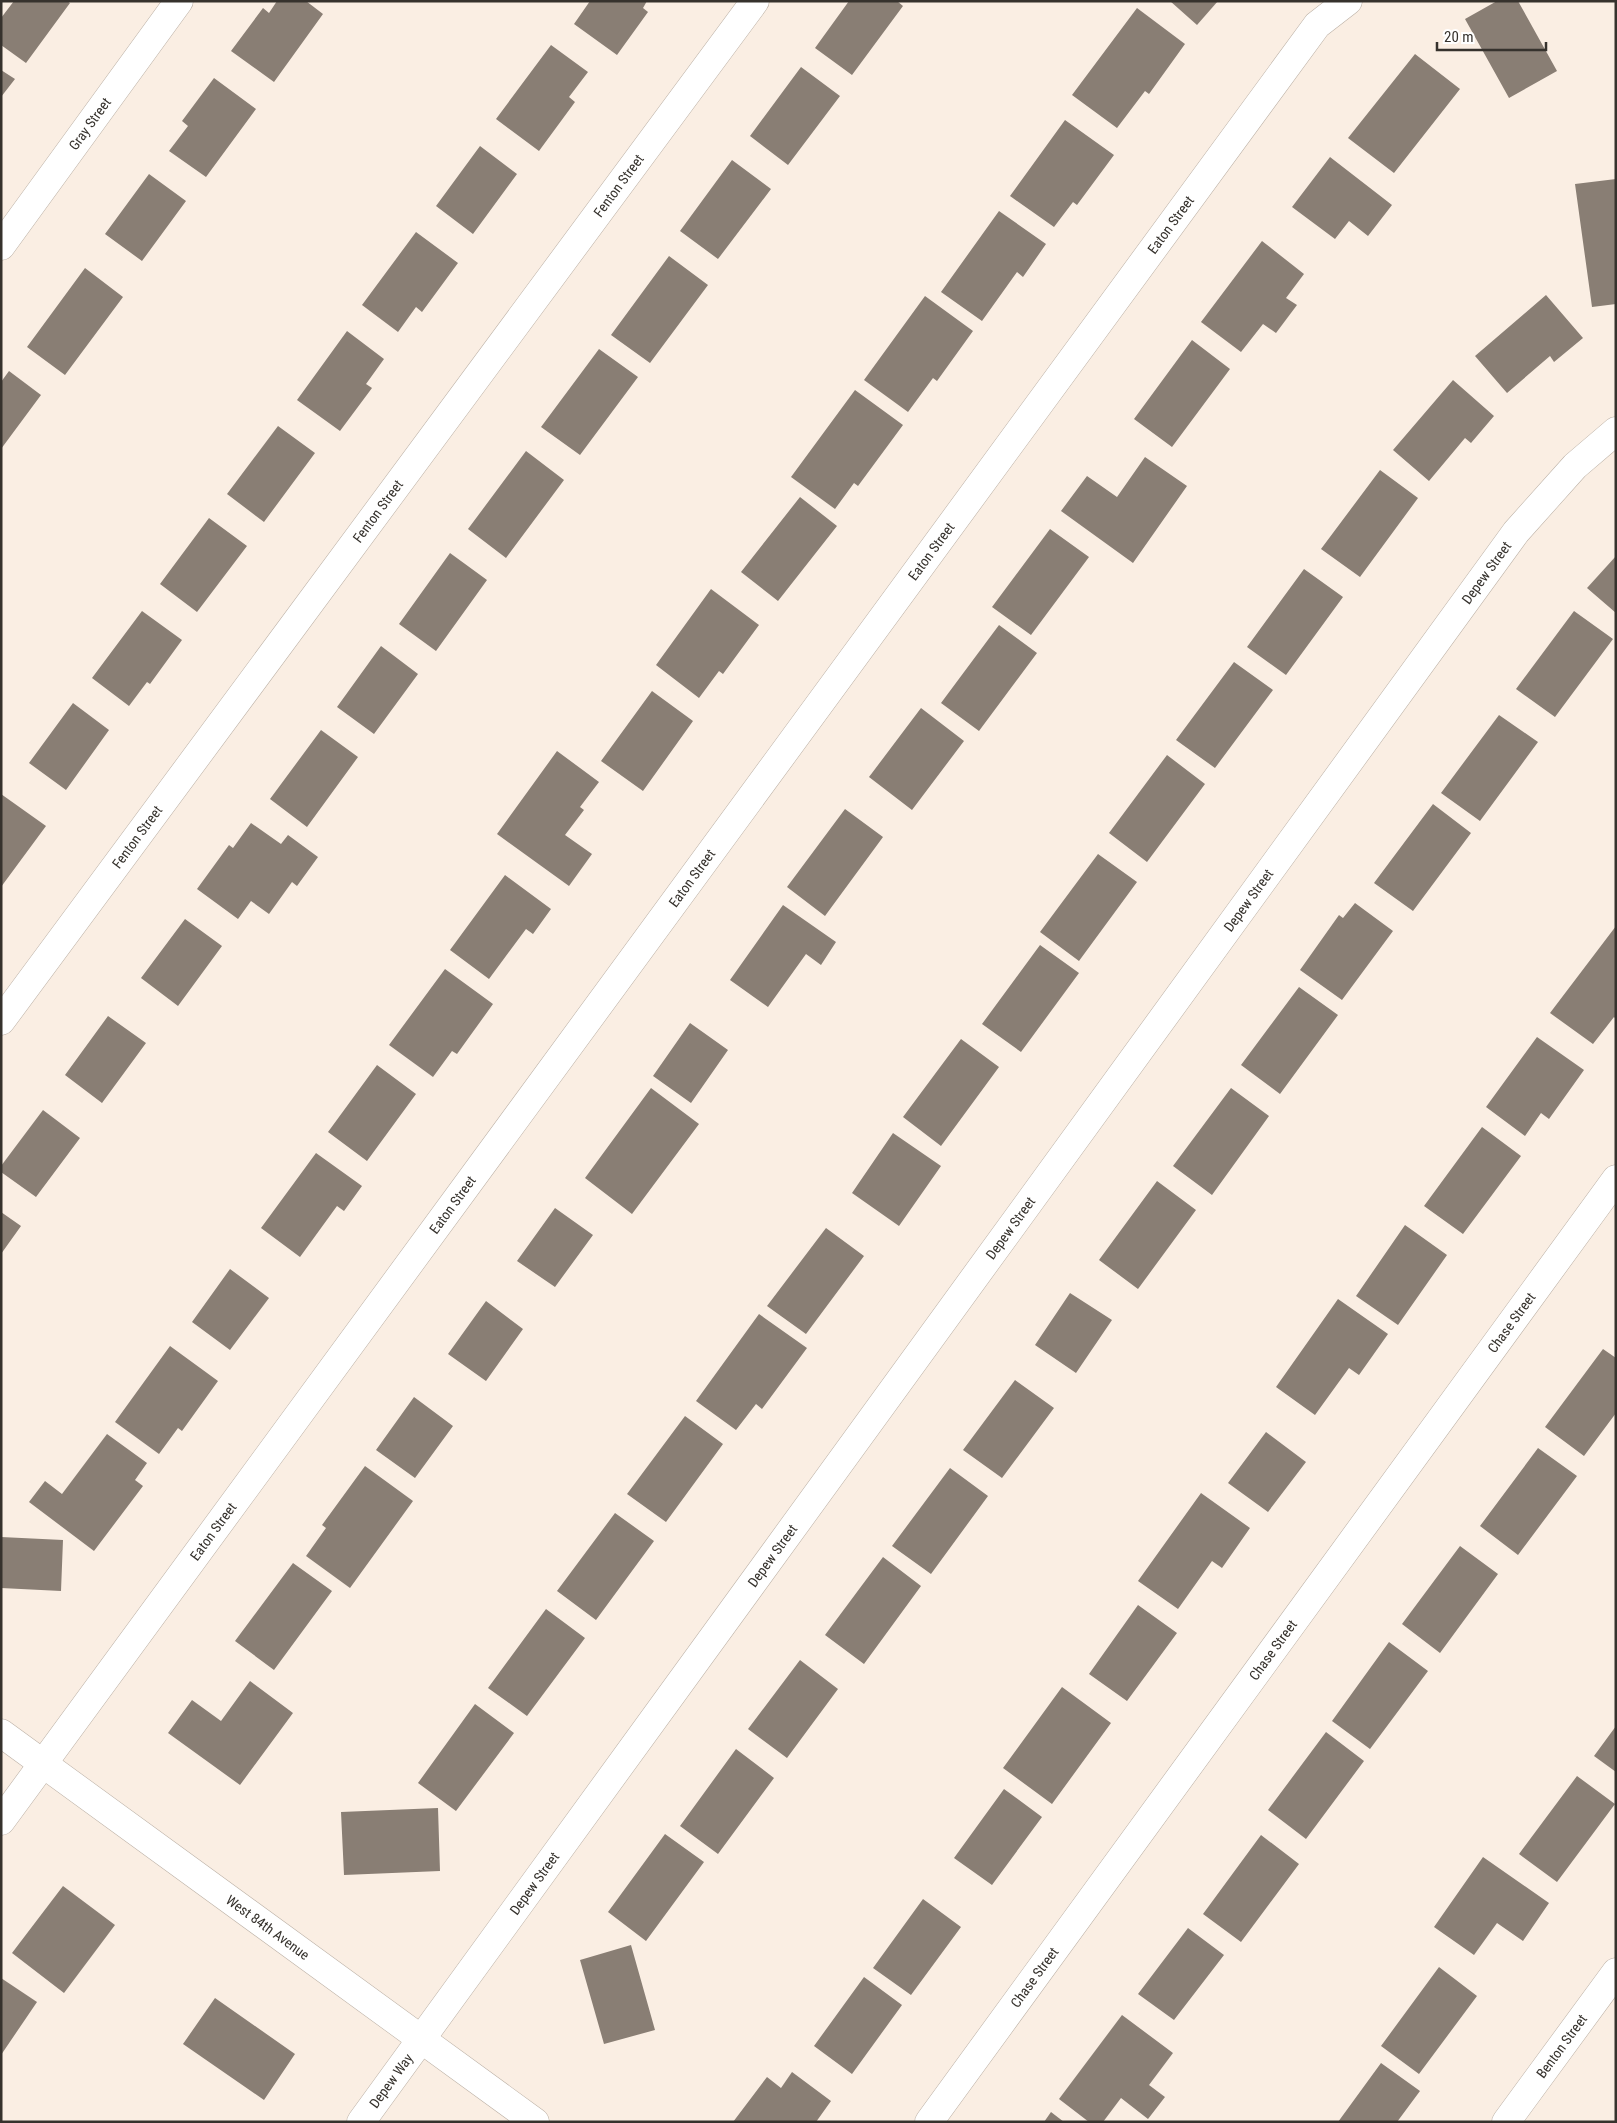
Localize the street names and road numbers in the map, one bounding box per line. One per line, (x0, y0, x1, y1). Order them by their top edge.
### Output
street label: Gray Street (65, 95, 114, 153)
street label: Fenton Street (590, 151, 647, 220)
street label: Eaton Street (1144, 193, 1197, 257)
street label: Fenton Street (349, 477, 406, 546)
street label: Eaton Street (905, 519, 958, 583)
street label: Depew Street (1458, 538, 1514, 607)
street label: Fenton Street (109, 802, 166, 871)
street label: Eaton Street (666, 846, 718, 910)
street label: Depew Street (1220, 866, 1276, 935)
street label: Eaton Street (426, 1173, 479, 1237)
street label: Depew Street (982, 1194, 1038, 1262)
street label: Chase Street (1484, 1289, 1539, 1356)
street label: Eaton Street (187, 1499, 240, 1563)
street label: Depew Street (744, 1521, 800, 1590)
street label: Chase Street (1246, 1617, 1300, 1683)
street label: Depew Street (506, 1849, 562, 1918)
street label: West 84th Avenue (223, 1892, 313, 1963)
street label: Chase Street (1007, 1944, 1062, 2010)
street label: Benton Street (1533, 2011, 1590, 2081)
street label: Depew Way (366, 2050, 416, 2111)

